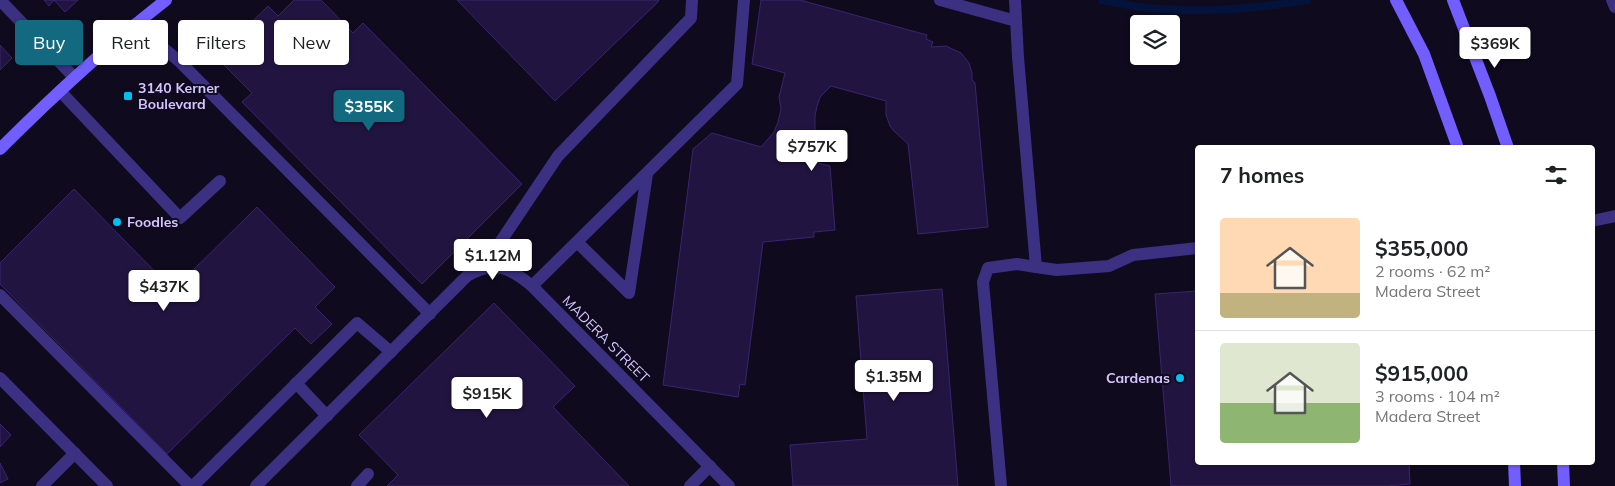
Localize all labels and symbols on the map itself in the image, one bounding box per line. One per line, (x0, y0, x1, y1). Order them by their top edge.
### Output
pin: $369K (1460, 27, 1530, 69)
place label: 3140 Kerner Boulevard (138, 79, 220, 113)
marker: 3140 Kerner Boulevard (122, 90, 134, 102)
pin: $355K (334, 90, 404, 132)
pin: $757K (777, 130, 847, 172)
place label: Foodles (127, 213, 178, 231)
marker: Foodles (111, 216, 123, 228)
pin: $1.12M (452, 238, 534, 281)
pin: $437K (129, 270, 199, 312)
street label: MADERA STREET (559, 292, 654, 387)
pin: $1.35M (853, 360, 935, 402)
place label: Cardenas (1106, 369, 1170, 387)
marker: Cardenas (1174, 372, 1186, 384)
pin: $915K (452, 376, 522, 419)

